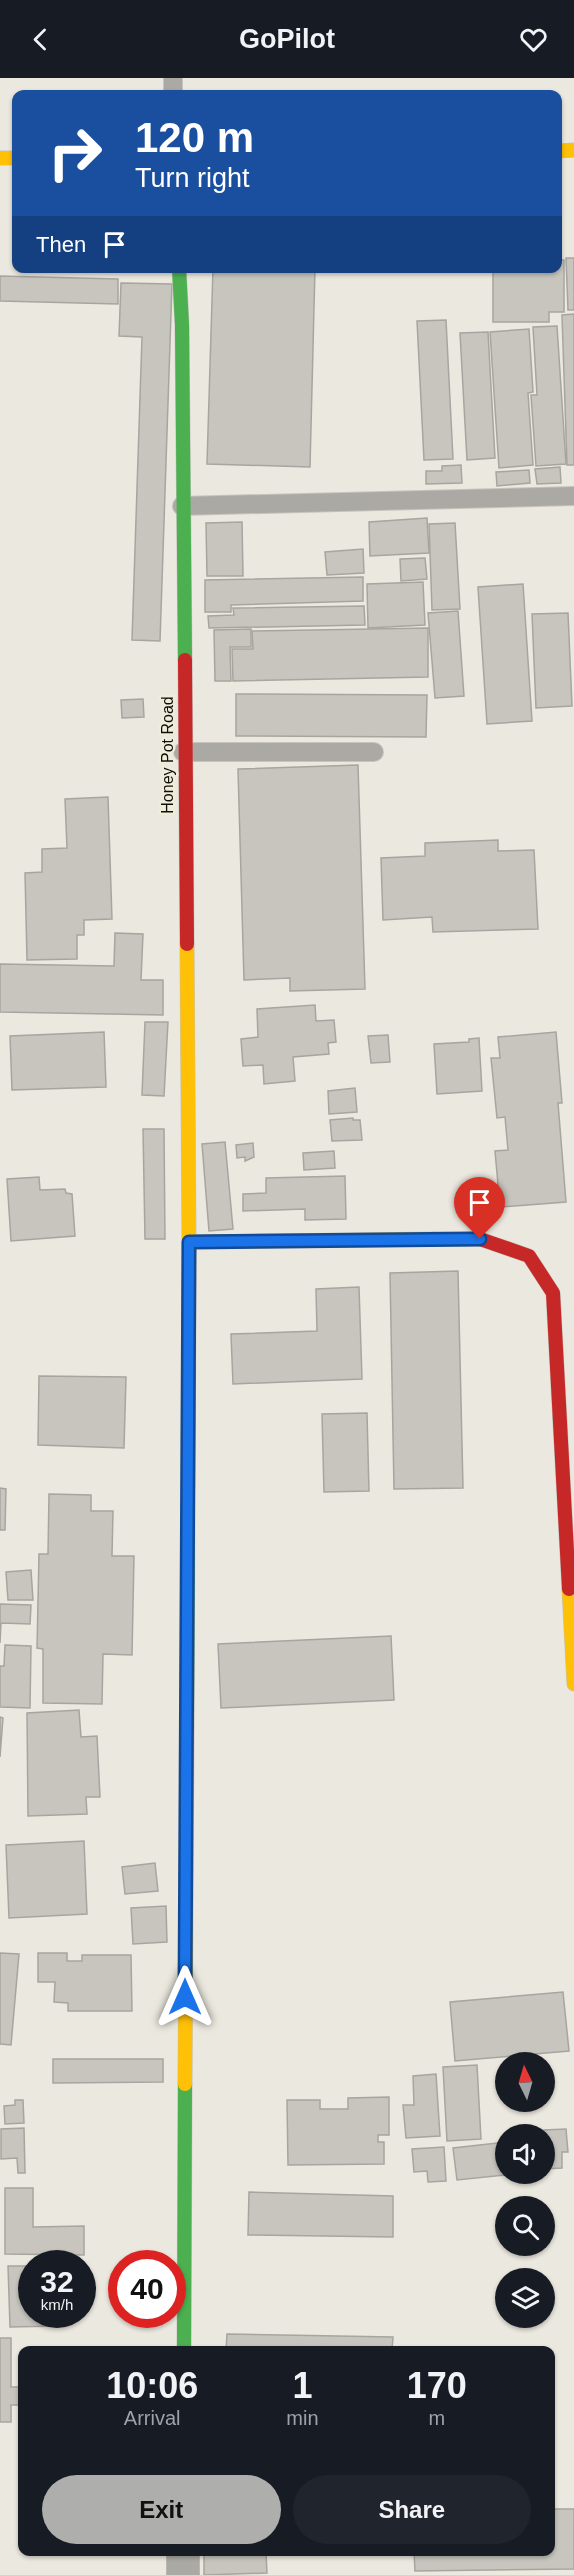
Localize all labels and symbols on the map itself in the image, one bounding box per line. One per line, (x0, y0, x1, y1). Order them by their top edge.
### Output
street label: Honey Pot Road (159, 696, 176, 814)
pin (454, 1177, 505, 1239)
position arrow (153, 1965, 217, 2029)
north arrow (495, 2052, 555, 2112)
speed limit sign: 40 (108, 2250, 186, 2328)

